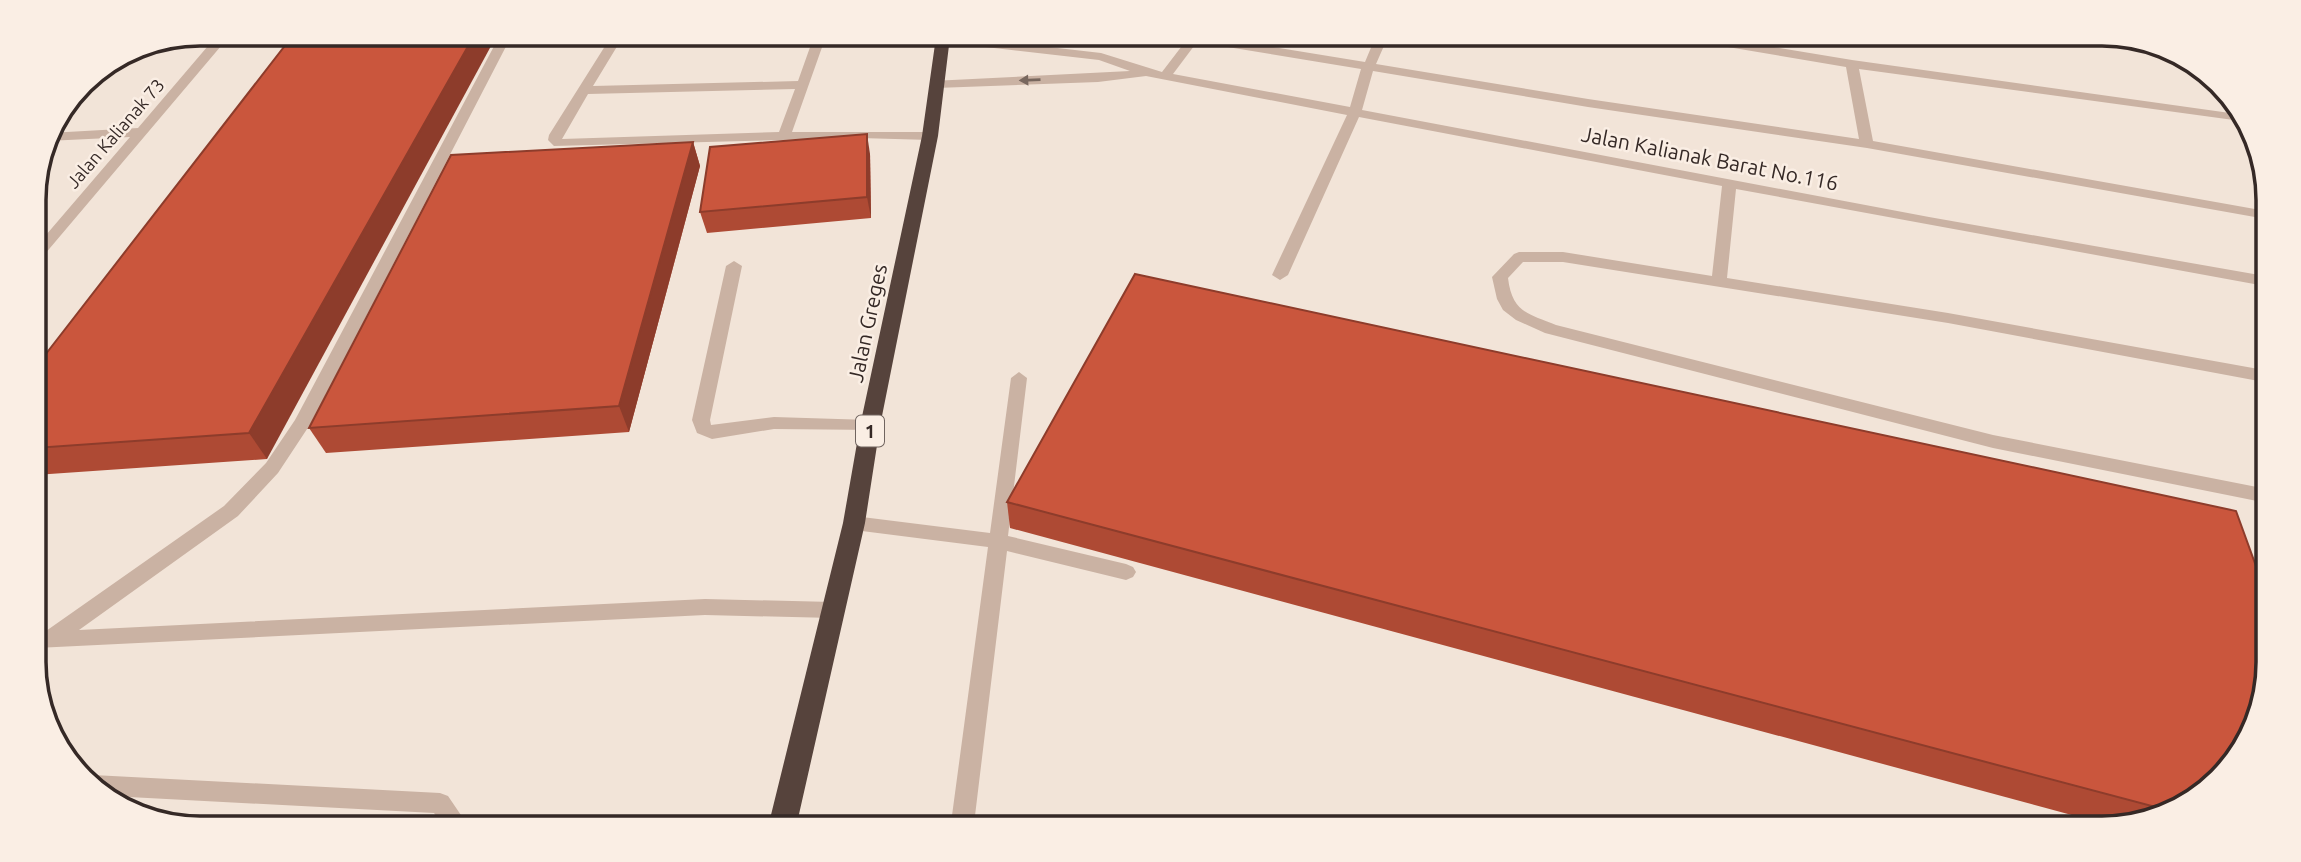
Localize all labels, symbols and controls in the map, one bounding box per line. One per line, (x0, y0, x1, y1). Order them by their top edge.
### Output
street label: Jalan Kalianak 73 (62, 74, 168, 192)
one-way arrow (1018, 75, 1040, 86)
street label: Jalan Kalianak Barat No.116 (1579, 121, 1841, 195)
street label: Jalan Greges (843, 262, 891, 384)
road number: 1 (856, 416, 884, 446)

